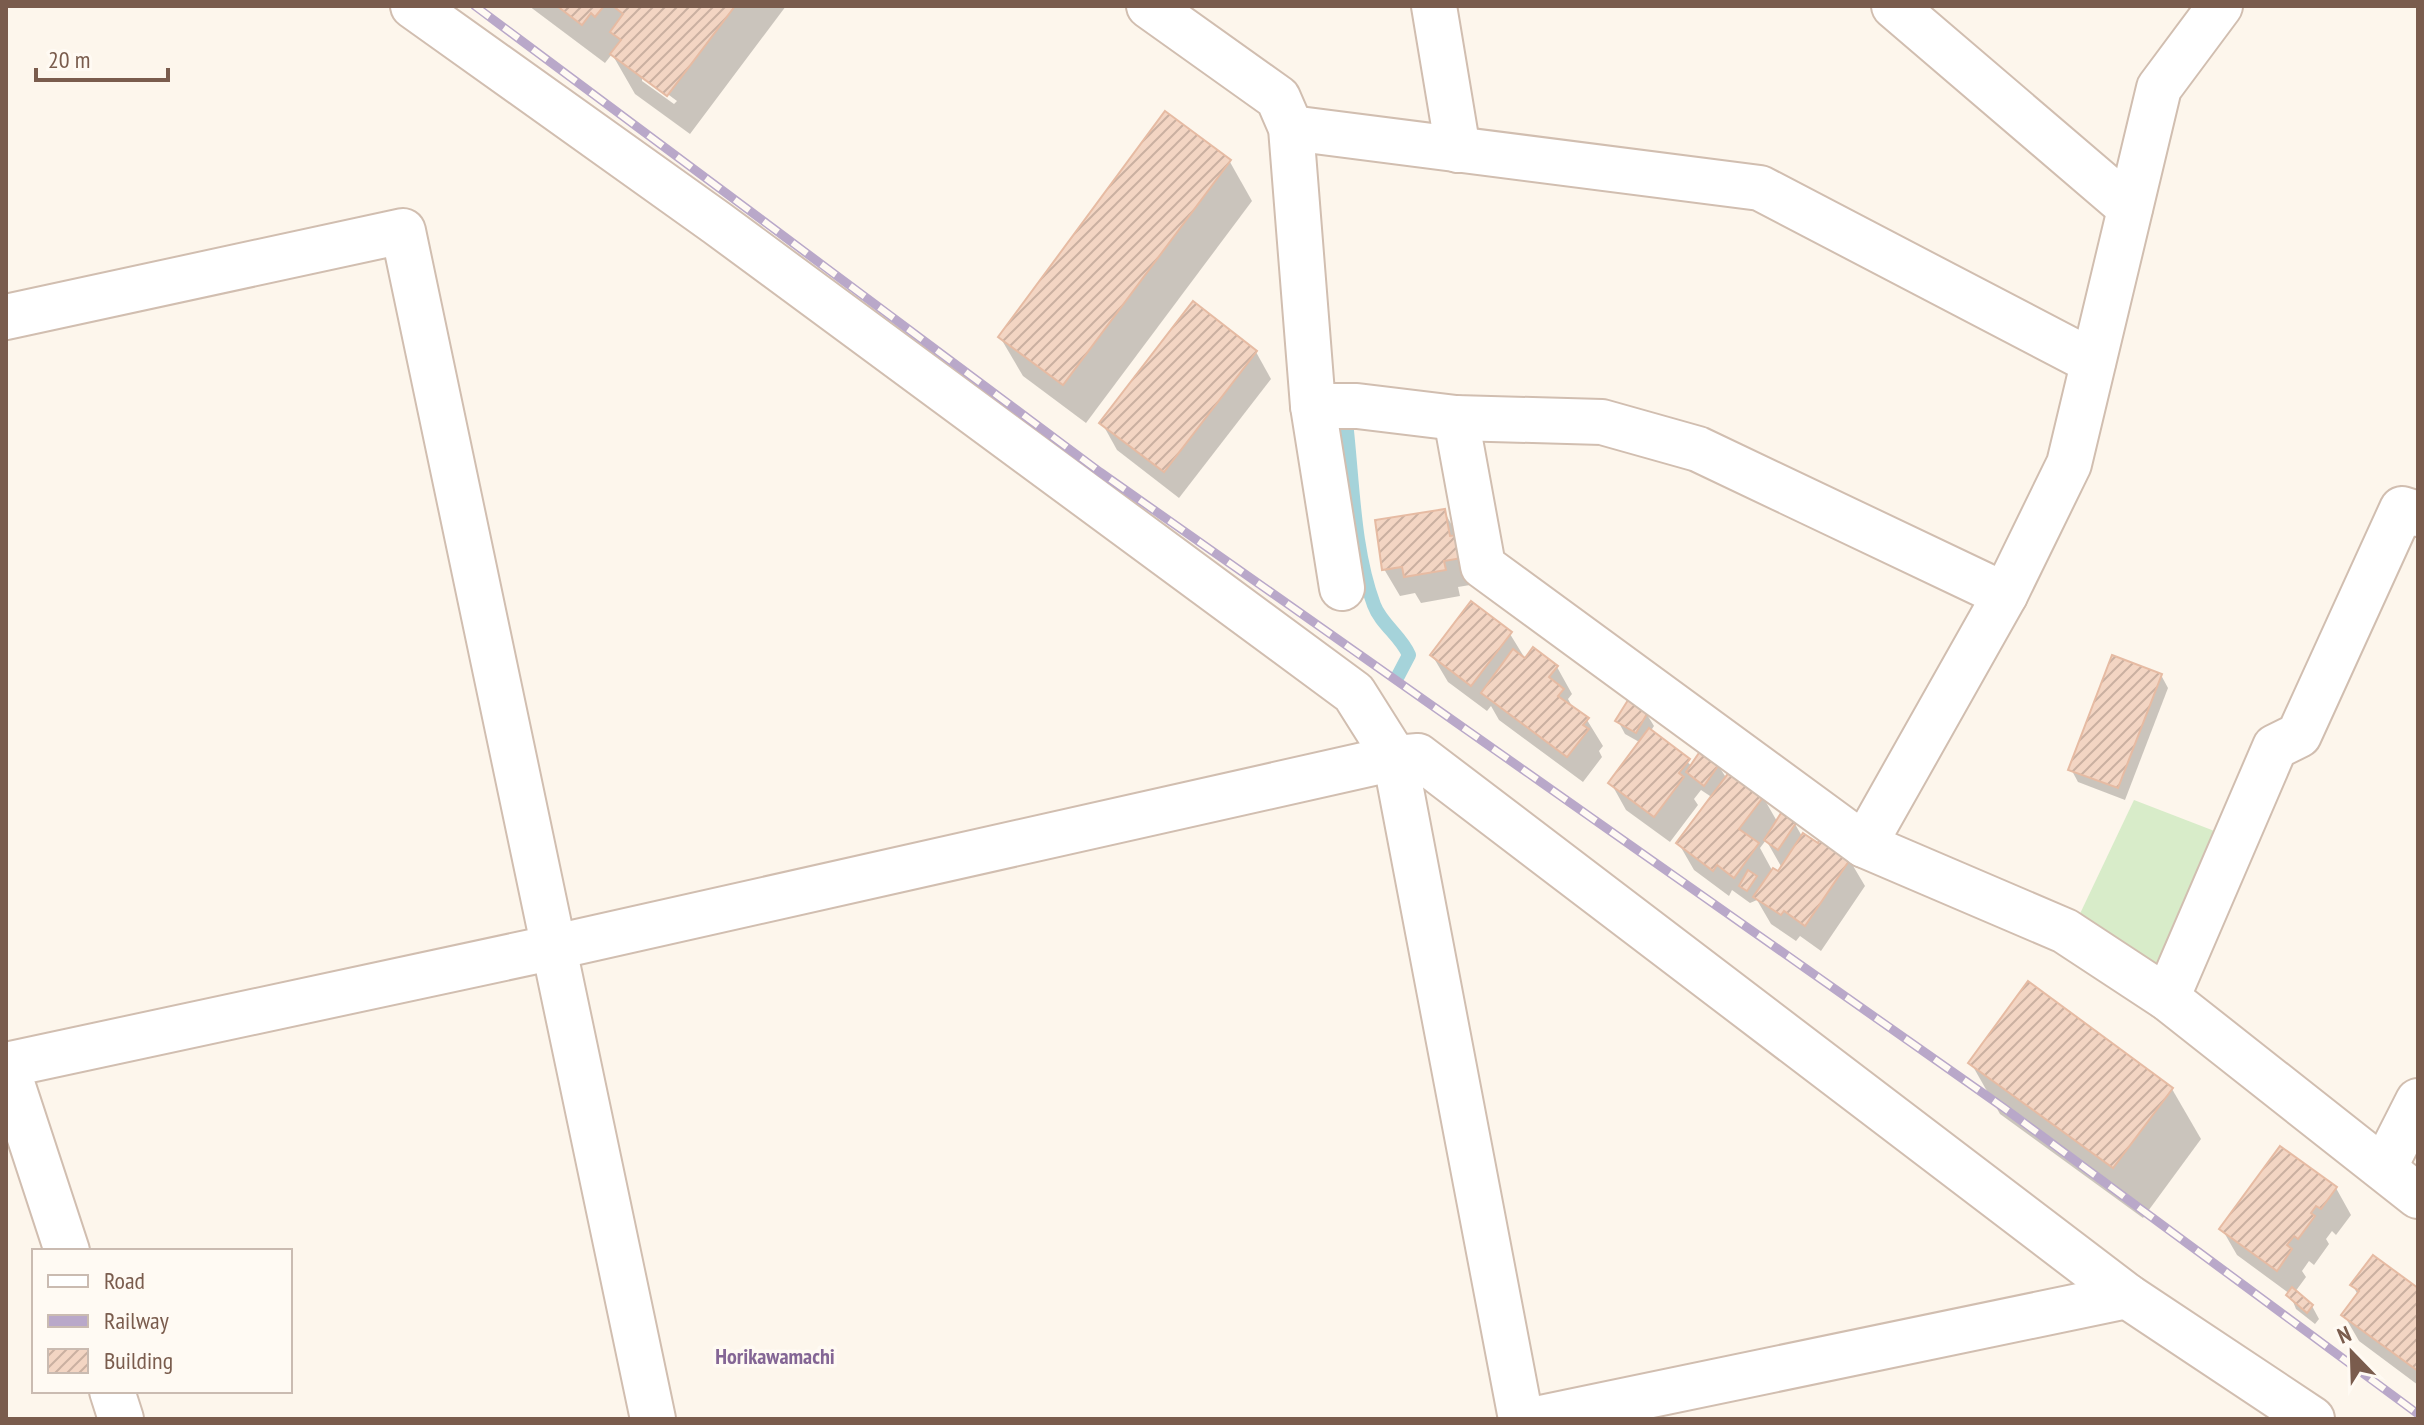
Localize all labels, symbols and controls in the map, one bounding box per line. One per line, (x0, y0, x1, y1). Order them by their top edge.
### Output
scale bar (36, 32, 168, 82)
text: 20 m (48, 44, 90, 75)
legend (32, 1249, 292, 1393)
text: Road (104, 1265, 145, 1296)
text: Railway (104, 1305, 169, 1336)
north arrow (2312, 1313, 2392, 1393)
text: N (2333, 1319, 2355, 1350)
district label: Horikawamachi (715, 1342, 835, 1370)
text: Building (104, 1345, 173, 1376)

